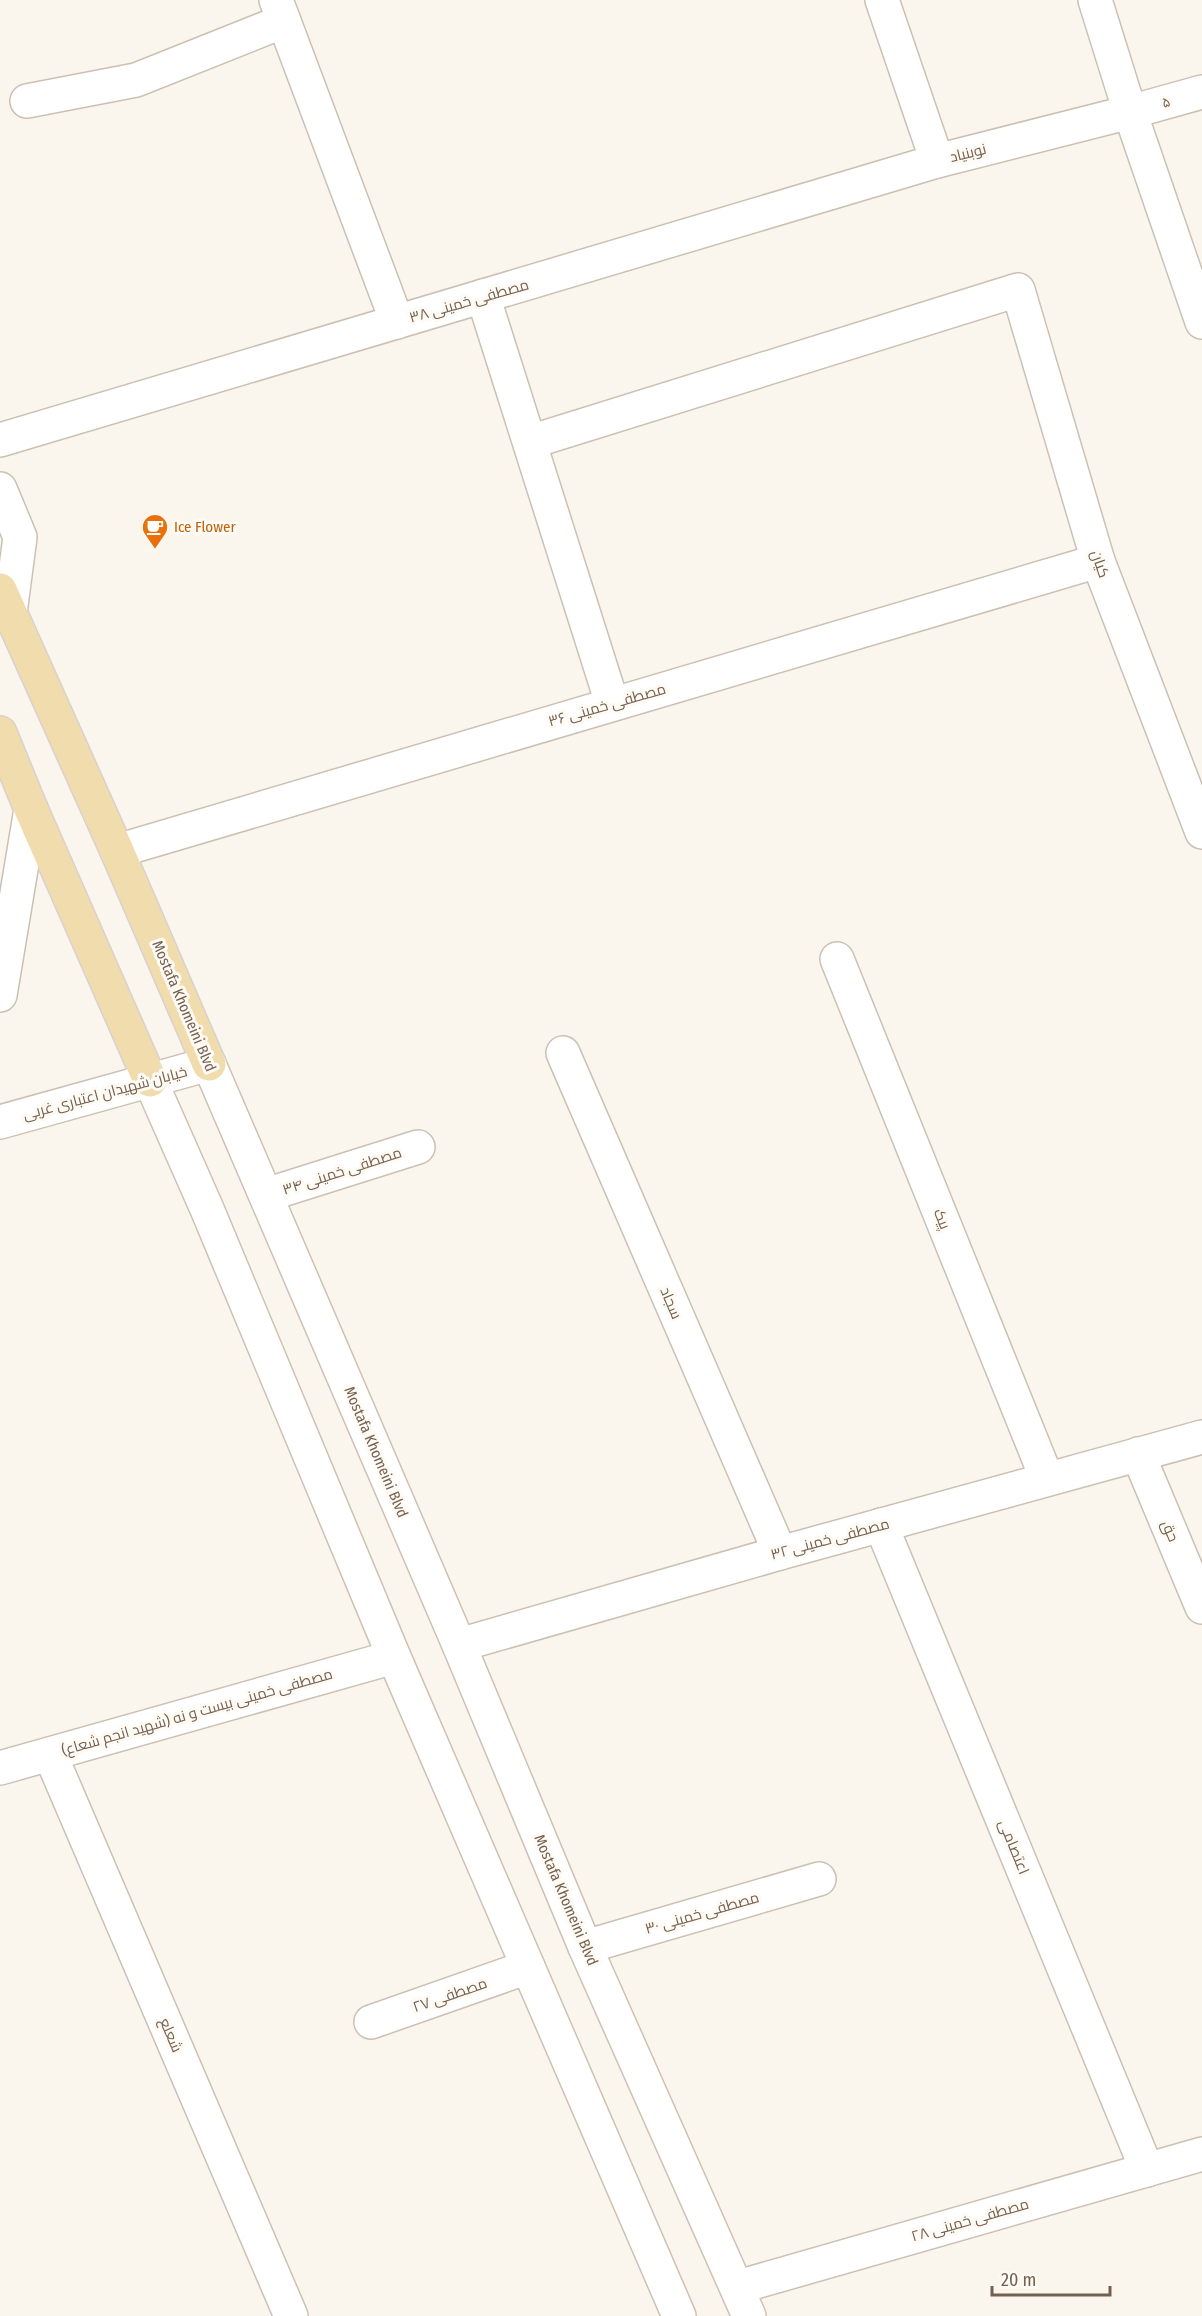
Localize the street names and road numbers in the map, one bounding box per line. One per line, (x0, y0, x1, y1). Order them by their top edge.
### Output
street label: ۵ (1160, 92, 1172, 112)
street label: نوبنیاد (948, 140, 988, 166)
street label: مصطفی خمینی ۳۸ (407, 275, 531, 328)
street label: کیان (1086, 548, 1113, 581)
street label: مصطفی خمینی ۳۶ (546, 680, 668, 731)
street label: Mostafa Khomeini Blvd (148, 938, 220, 1074)
street label: خیابان شهیدان اعتباری غربی (21, 1062, 189, 1125)
street label: مصطفی خمینی ۳۴ (280, 1143, 404, 1200)
street label: پیک (929, 1206, 954, 1232)
street label: سجاد (656, 1284, 686, 1322)
street label: Mostafa Khomeini Blvd (340, 1384, 412, 1520)
street label: مصطفی خمینی ۳۲ (769, 1515, 892, 1564)
street label: حق (1157, 1517, 1183, 1545)
street label: مصطفی خمینی بیست و نه (شهید انجم شعاع) (59, 1665, 335, 1761)
street label: اعتصامی (994, 1817, 1033, 1877)
street label: Mostafa Khomeini Blvd (530, 1832, 602, 1968)
street label: مصطفی خمینی ۳۰ (643, 1888, 761, 1939)
street label: مصطفی ۲۷ (411, 1974, 490, 2017)
street label: شعلع (154, 2015, 186, 2056)
street label: مصطفی خمینی ۲۸ (909, 2195, 1031, 2246)

